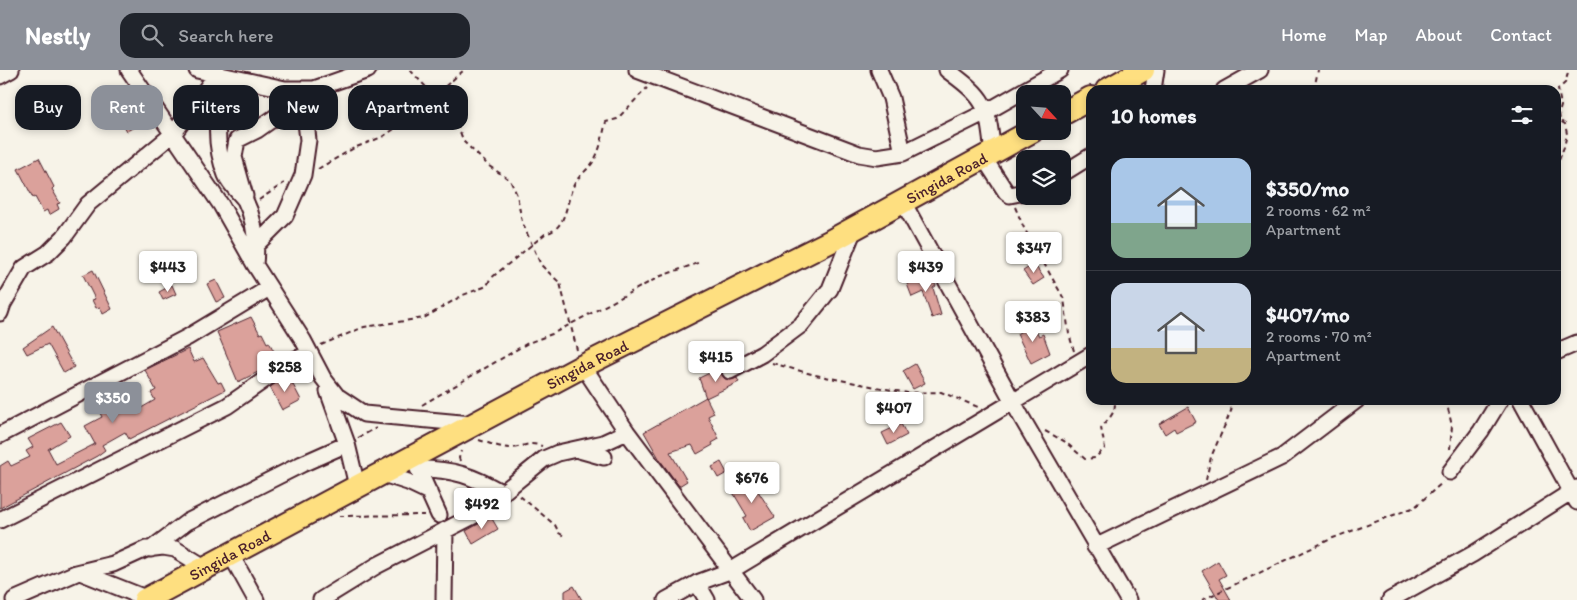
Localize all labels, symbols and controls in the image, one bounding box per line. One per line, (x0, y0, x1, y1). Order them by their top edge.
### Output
search box (120, 13, 470, 58)
text: Nestly (25, 21, 90, 50)
icon: search (138, 21, 166, 49)
text: Search here (178, 24, 274, 47)
text: Home (1281, 24, 1327, 46)
text: Map (1355, 24, 1388, 46)
text: About (1416, 24, 1462, 46)
text: Contact (1490, 24, 1552, 46)
chip: Buy (15, 85, 81, 130)
chip: Rent (91, 85, 163, 130)
chip: Filters (173, 85, 259, 130)
chip: New (269, 85, 338, 130)
chip: Apartment (348, 85, 468, 130)
north arrow (1016, 85, 1071, 140)
map controls (1016, 85, 1071, 205)
icon: filters (1508, 101, 1536, 129)
text: 10 homes (1111, 103, 1197, 128)
street label: Singida Road (903, 148, 991, 208)
button: layers (1016, 150, 1071, 205)
text: $350/mo (1266, 176, 1349, 201)
icon: home (1151, 178, 1211, 238)
text: 2 rooms · 62 m² (1266, 201, 1371, 220)
text: Apartment (1266, 220, 1341, 239)
pin: $347 (1004, 232, 1064, 274)
text: $347 (1017, 238, 1051, 257)
pin: $443 (138, 250, 198, 293)
pin: $439 (896, 250, 956, 293)
text: $443 (150, 257, 186, 276)
text: $439 (909, 257, 943, 276)
pin: $383 (1003, 300, 1063, 343)
text: $407/mo (1266, 302, 1350, 327)
icon: home (1151, 303, 1211, 363)
text: $383 (1016, 307, 1050, 326)
text: 2 rooms · 70 m² (1266, 327, 1372, 346)
street label: Singida Road (543, 336, 632, 394)
pin: $415 (686, 340, 746, 383)
text: Apartment (1266, 346, 1341, 365)
text: $415 (699, 347, 733, 366)
pin: $258 (255, 350, 315, 393)
text: $258 (268, 357, 302, 376)
pin: $350 (83, 382, 143, 424)
text: $350 (95, 388, 131, 407)
pin: $407 (864, 392, 924, 434)
text: $407 (876, 398, 912, 417)
pin: $676 (722, 462, 782, 504)
text: $676 (736, 468, 768, 487)
pin: $492 (452, 488, 512, 530)
text: $492 (465, 494, 499, 513)
street label: Singida Road (186, 526, 274, 585)

